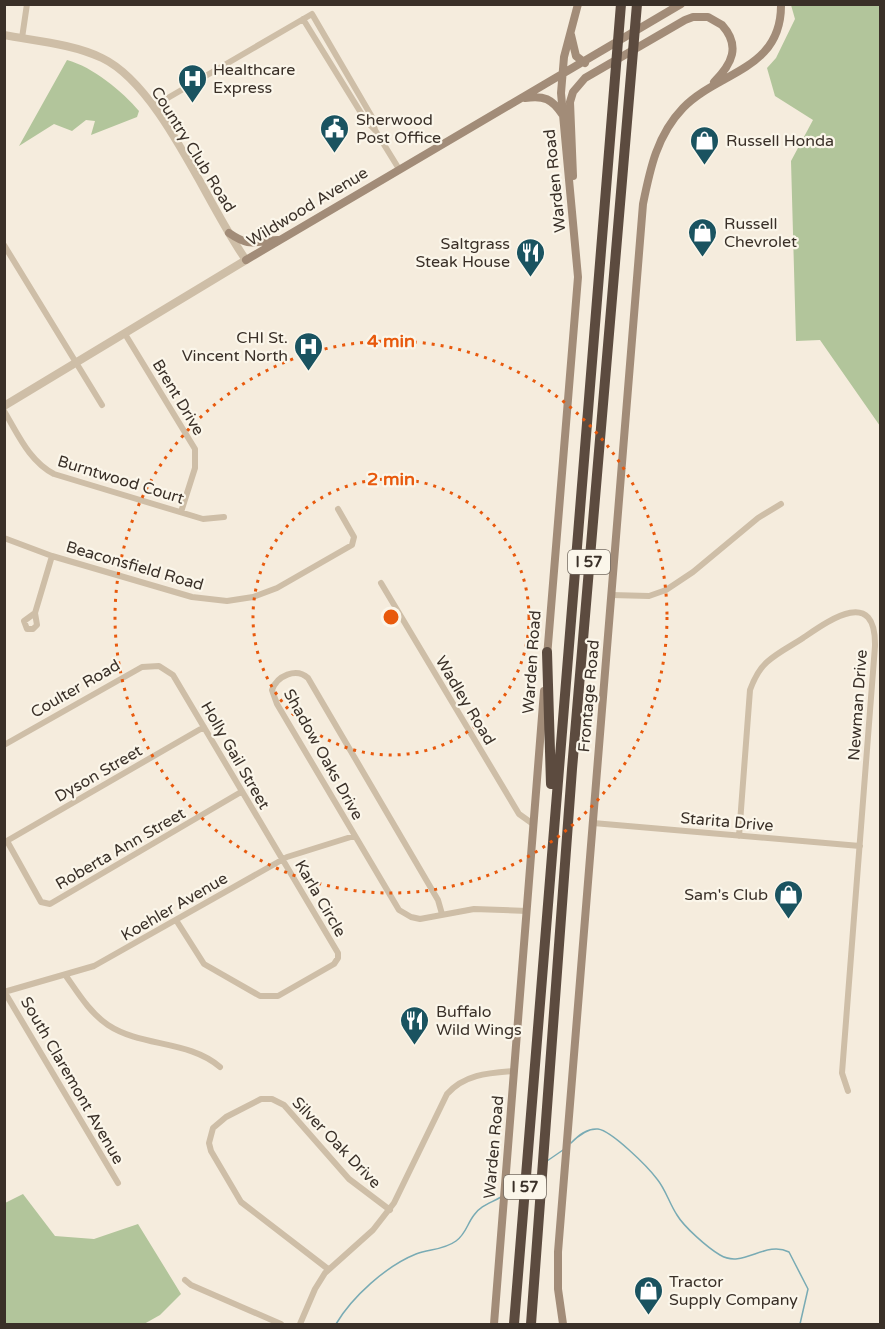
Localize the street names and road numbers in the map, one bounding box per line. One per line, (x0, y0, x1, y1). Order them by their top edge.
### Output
street label: Country Club Road (146, 83, 240, 216)
street label: Warden Road (540, 128, 570, 234)
street label: Wildwood Avenue (243, 163, 372, 251)
street label: Brent Drive (148, 356, 209, 439)
street label: Burntwood Court (55, 451, 186, 509)
street label: Beaconsfield Road (64, 537, 206, 595)
road number: I 57 (568, 550, 610, 574)
street label: Warden Road (518, 610, 546, 714)
street label: Frontage Road (574, 639, 604, 753)
street label: Newman Drive (844, 649, 872, 761)
street label: Wadley Road (431, 652, 500, 749)
street label: Coulter Road (27, 655, 124, 722)
street label: Shadow Oaks Drive (279, 685, 367, 824)
street label: Holly Gail Street (196, 698, 274, 813)
street label: Dyson Street (51, 741, 146, 807)
street label: Roberta Ann Street (52, 803, 189, 894)
street label: Starita Drive (680, 808, 774, 836)
street label: Karla Circle (290, 856, 350, 941)
street label: Koehler Avenue (118, 868, 231, 945)
street label: South Claremont Avenue (16, 993, 128, 1168)
street label: Silver Oak Drive (288, 1093, 385, 1193)
street label: Warden Road (480, 1095, 508, 1200)
road number: I 57 (504, 1175, 546, 1199)

